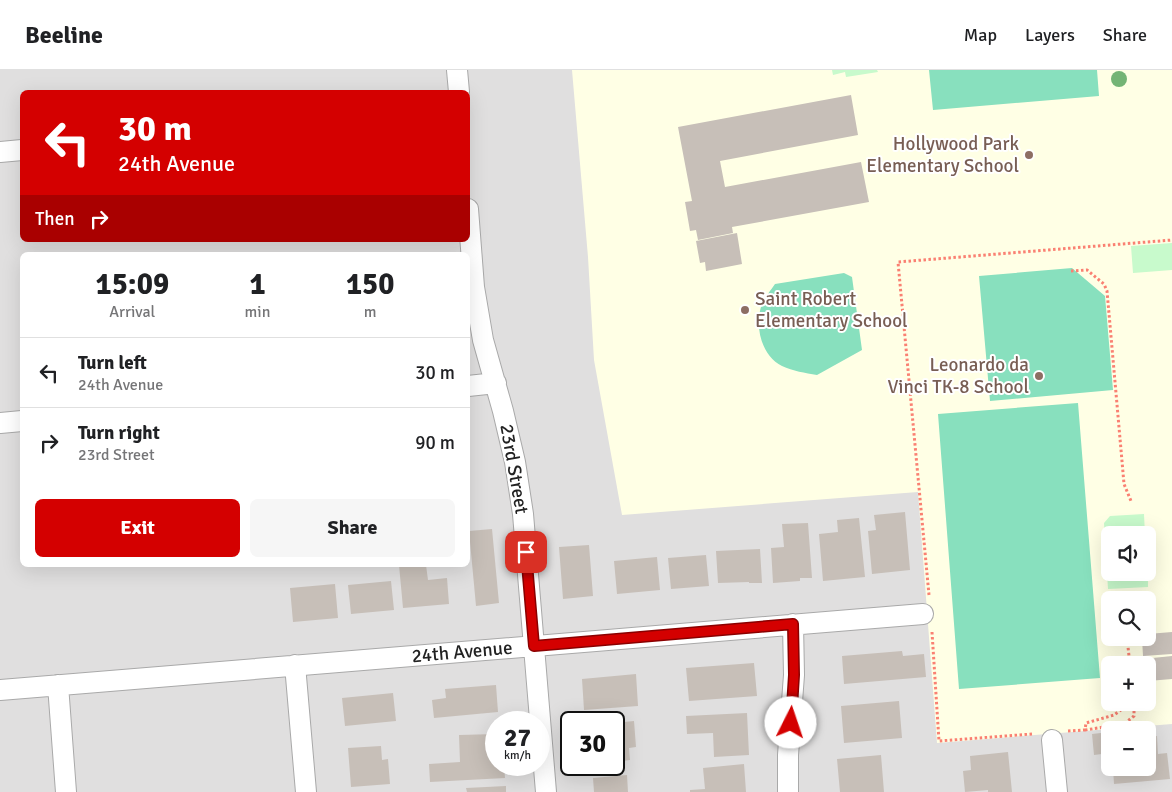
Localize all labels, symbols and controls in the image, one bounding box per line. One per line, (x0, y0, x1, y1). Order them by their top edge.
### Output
text: Beeline (25, 20, 103, 50)
text: Map (964, 24, 997, 46)
text: Layers (1025, 24, 1075, 46)
text: Share (1103, 24, 1147, 46)
text: 30 m (118, 107, 192, 150)
icon: left (35, 110, 100, 175)
place label: Hollywood Park Elementary School (866, 132, 1019, 178)
marker: Hollywood Park Elementary School (1023, 149, 1035, 161)
text: 24th Avenue (118, 150, 235, 177)
icon: right (85, 205, 113, 233)
text: Then (35, 207, 75, 231)
text: 15:09 (95, 266, 169, 303)
text: 1 (249, 266, 266, 303)
text: 150 (346, 266, 394, 303)
place label: Saint Robert Elementary School (755, 287, 908, 333)
text: Arrival (109, 302, 155, 322)
text: min (245, 302, 270, 322)
text: m (364, 302, 377, 322)
marker: Saint Robert Elementary School (739, 304, 751, 316)
text: Turn left (78, 351, 147, 375)
place label: Leonardo da Vinci TK-8 School (887, 353, 1029, 399)
icon: left (35, 359, 63, 387)
text: 30 m (415, 361, 455, 385)
marker: Leonardo da Vinci TK-8 School (1033, 370, 1045, 382)
text: 24th Avenue (78, 375, 163, 395)
text: Turn right (78, 421, 160, 445)
street label: 23rd Street (494, 422, 534, 516)
icon: right (35, 429, 63, 457)
text: 90 m (415, 431, 455, 455)
text: 23rd Street (78, 445, 155, 465)
button: Exit (35, 499, 240, 557)
button: Share (250, 499, 455, 557)
map controls (1101, 526, 1156, 776)
button: sound (1101, 526, 1156, 581)
pin (505, 531, 547, 573)
icon: arrive (512, 538, 540, 566)
button: search (1101, 591, 1156, 646)
street label: 24th Avenue (411, 636, 513, 668)
button: + (1101, 656, 1156, 711)
position arrow (764, 696, 816, 748)
speed limit sign: 30 (560, 711, 625, 776)
button: − (1101, 721, 1156, 776)
text: 27 (504, 722, 531, 753)
text: km/h (504, 748, 531, 763)

